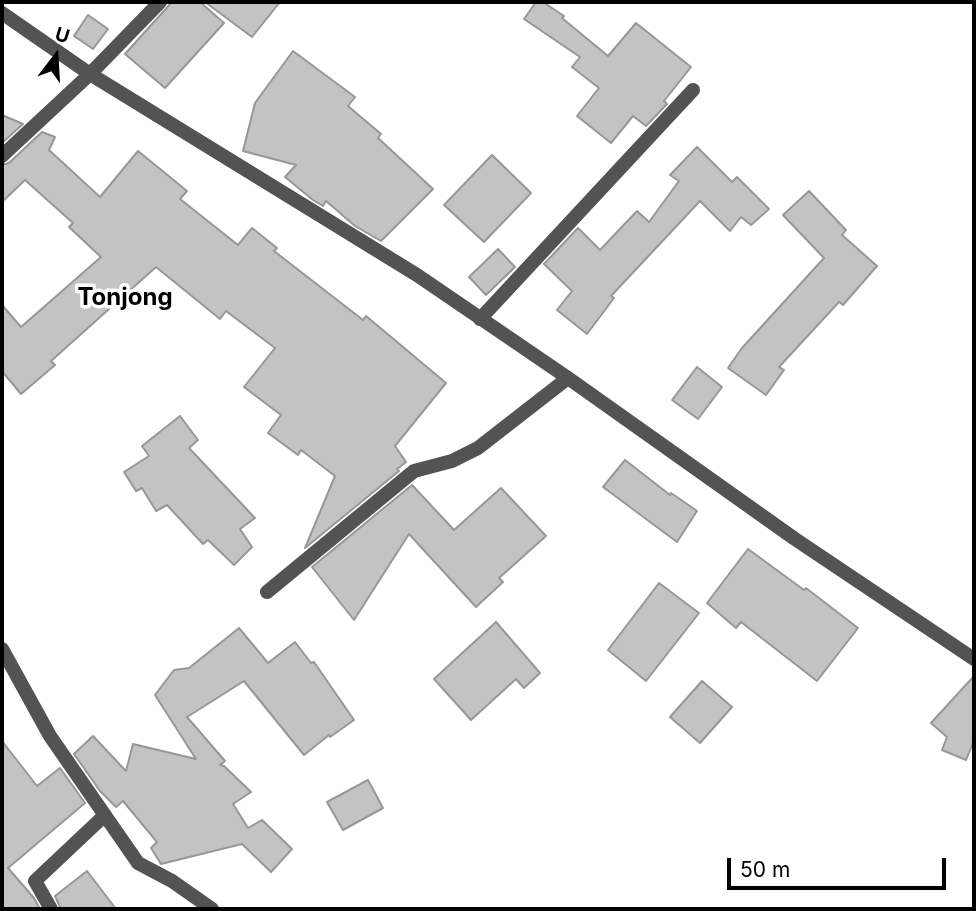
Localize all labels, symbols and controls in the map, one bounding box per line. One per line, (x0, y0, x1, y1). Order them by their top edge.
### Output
north arrow (21, 21, 91, 91)
text: U (52, 22, 72, 48)
district label: Tonjong (77, 284, 173, 312)
scale bar (731, 844, 950, 888)
text: 50 m (740, 857, 790, 882)

